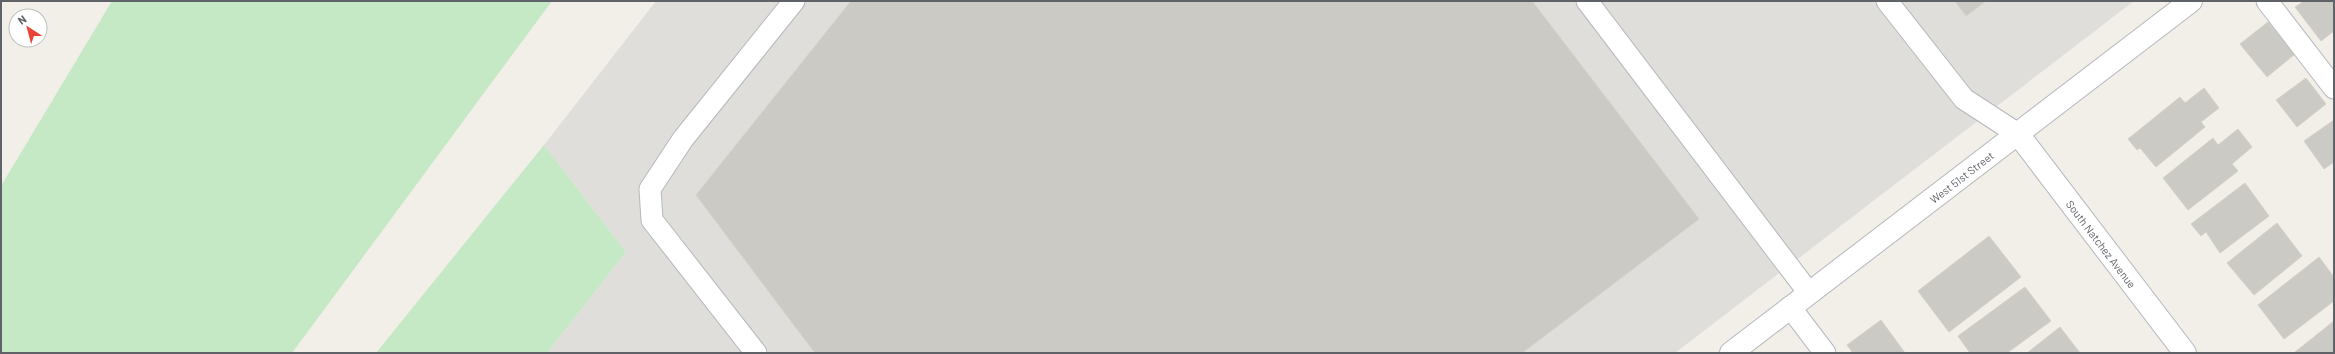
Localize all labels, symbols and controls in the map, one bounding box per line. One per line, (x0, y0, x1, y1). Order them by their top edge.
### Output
north arrow (8, 8, 48, 48)
text: N (15, 12, 29, 27)
street label: West 51st Street (1927, 148, 1996, 205)
street label: South Natchez Avenue (2064, 197, 2139, 290)

